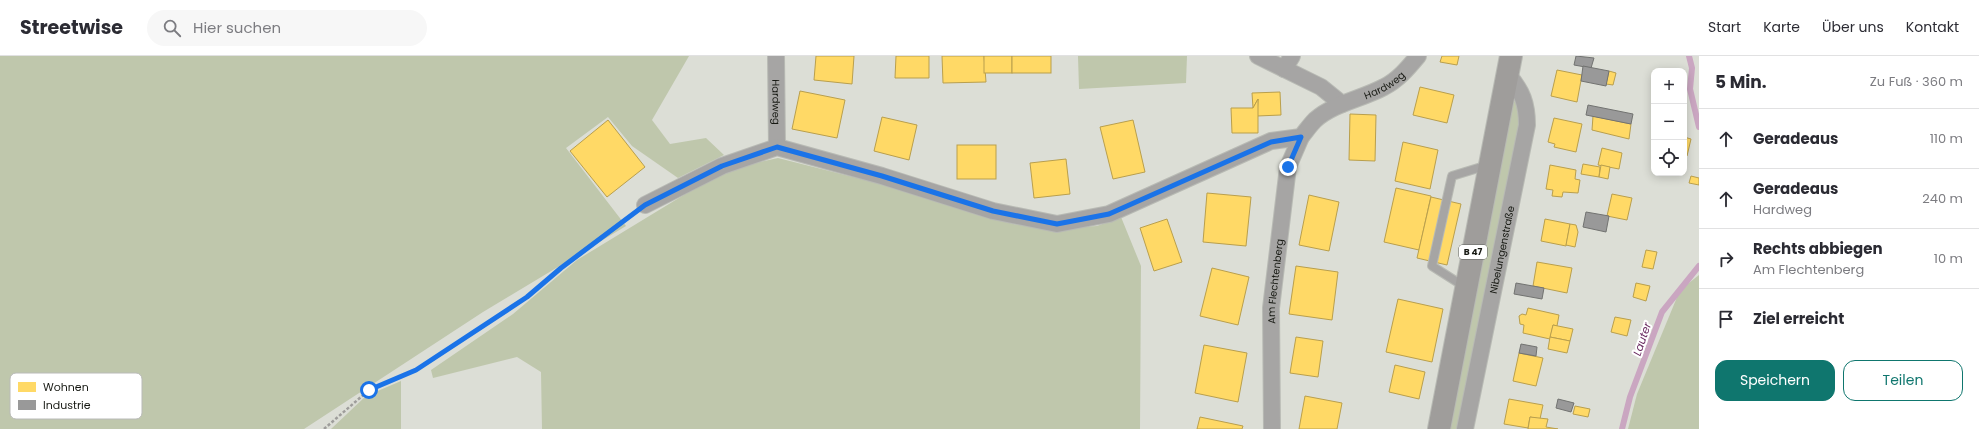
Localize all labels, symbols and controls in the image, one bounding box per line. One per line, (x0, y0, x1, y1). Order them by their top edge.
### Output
search box (147, 10, 427, 46)
text: Streetwise (20, 14, 123, 41)
icon: search (161, 17, 183, 39)
text: Hier suchen (193, 17, 281, 38)
text: Start (1708, 17, 1741, 37)
text: Karte (1763, 17, 1800, 37)
text: Über uns (1822, 17, 1884, 37)
text: Kontakt (1906, 17, 1959, 37)
street label: Hardweg (1362, 68, 1409, 103)
map controls (1651, 68, 1687, 176)
button: + (1651, 68, 1687, 104)
text: 5 Min. (1715, 70, 1767, 94)
text: Zu Fuß · 360 m (1870, 72, 1963, 91)
street label: Hardweg (768, 79, 784, 125)
button: − (1651, 104, 1687, 140)
icon: ahead (1715, 128, 1737, 150)
text: Geradeaus (1753, 128, 1838, 149)
text: 110 m (1930, 129, 1963, 148)
button: locate (1651, 140, 1687, 176)
route end (1279, 158, 1297, 176)
text: Geradeaus (1753, 178, 1838, 199)
icon: ahead (1715, 188, 1737, 210)
text: 240 m (1922, 189, 1963, 208)
text: Hardweg (1753, 200, 1812, 219)
street label: Nibelungenstraße (1486, 204, 1518, 295)
street label: Am Flechtenberg (1264, 238, 1287, 324)
text: Rechts abbiegen (1753, 238, 1883, 259)
road number: B 47 (1459, 245, 1487, 259)
icon: right (1715, 248, 1737, 270)
text: 10 m (1934, 249, 1963, 268)
text: Am Flechtenberg (1753, 260, 1864, 279)
icon: arrive (1715, 308, 1737, 330)
text: Ziel erreicht (1753, 308, 1844, 329)
water label: Lauter (1629, 319, 1655, 358)
button: Speichern (1715, 360, 1835, 401)
button: Teilen (1843, 360, 1963, 401)
legend (10, 373, 142, 419)
text: Wohnen (43, 379, 89, 395)
route start (360, 381, 378, 399)
text: Industrie (43, 397, 91, 413)

